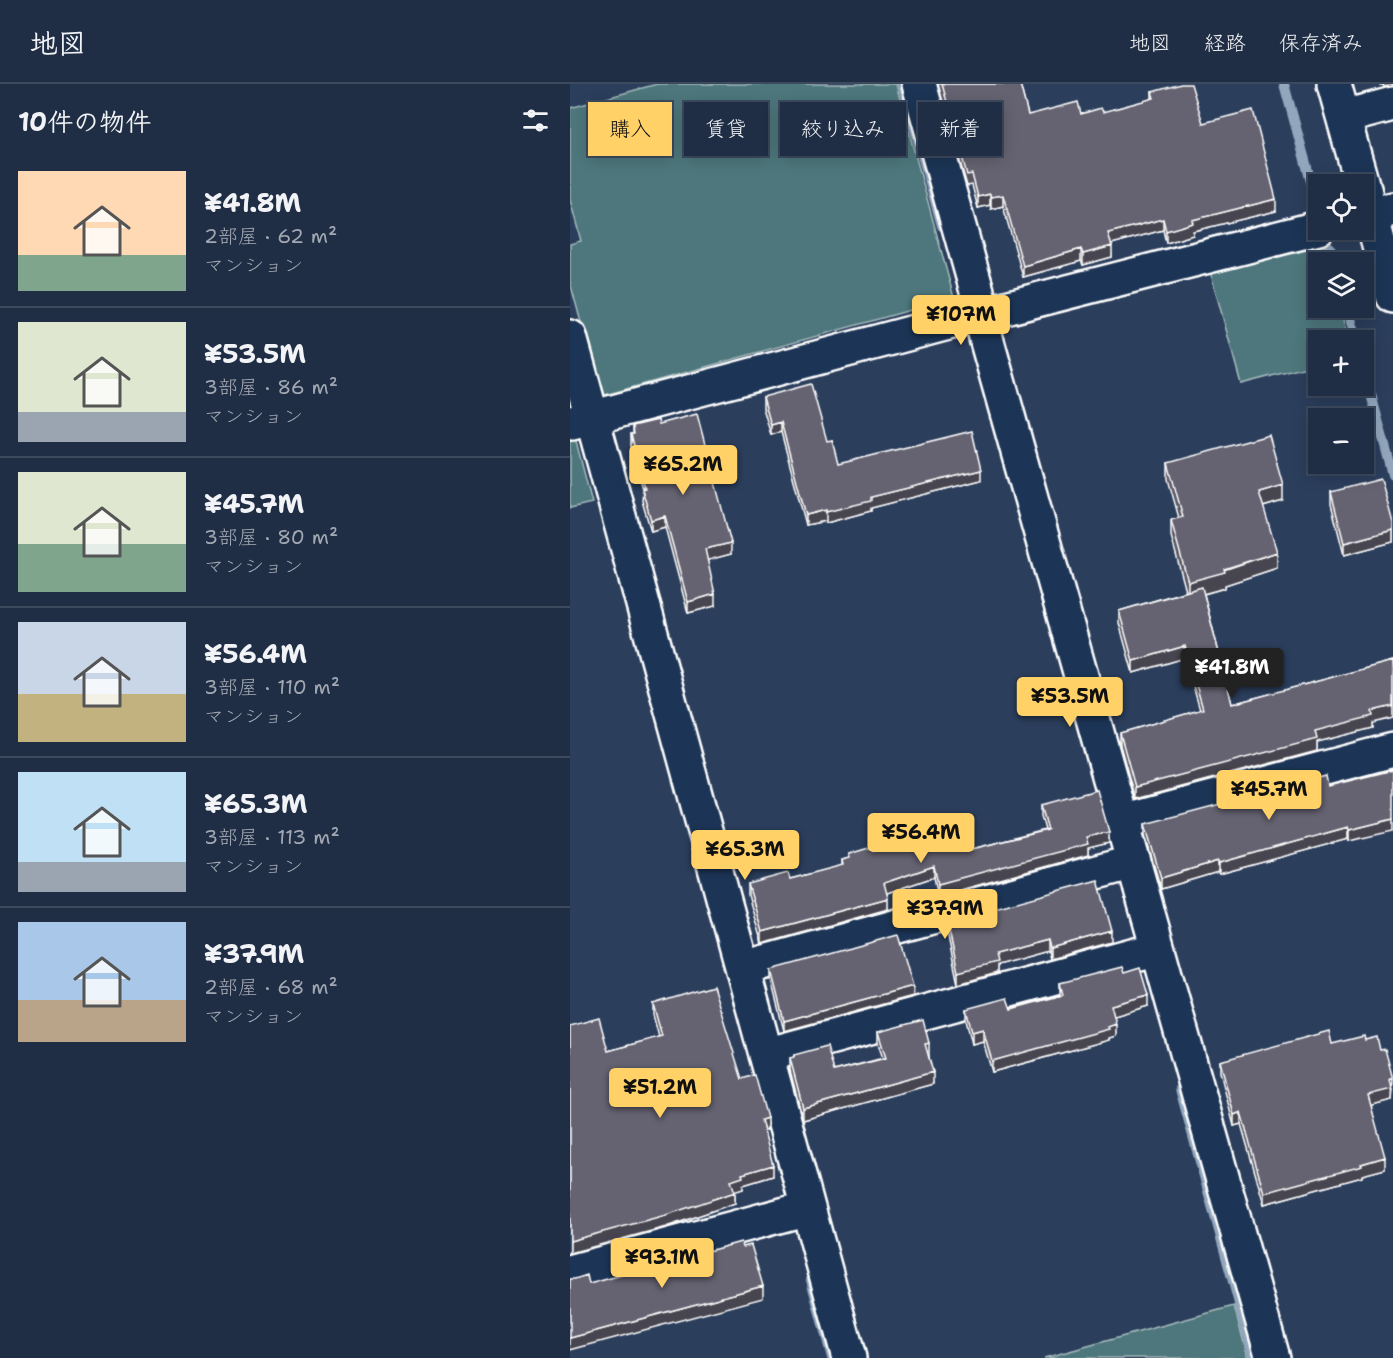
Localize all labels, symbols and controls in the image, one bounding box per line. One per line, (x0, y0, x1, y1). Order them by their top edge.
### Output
text: 地図 (30, 24, 86, 62)
text: 地図 (1129, 29, 1171, 57)
text: 経路 (1204, 29, 1246, 57)
text: 保存済み (1279, 29, 1363, 57)
chip: 購入 (588, 102, 672, 156)
chip: 賃貸 (684, 102, 768, 156)
chip: 絞り込み (780, 102, 906, 156)
chip: 新着 (918, 102, 1002, 156)
text: 10件の物件 (18, 104, 151, 139)
icon: filters (519, 104, 552, 137)
map controls (1308, 174, 1374, 474)
button: locate (1308, 174, 1374, 240)
text: ¥41.8M (204, 185, 301, 220)
icon: home (66, 195, 138, 267)
text: 2部屋 · 62 m² (204, 223, 337, 249)
text: マンション (204, 252, 303, 278)
button: layers (1308, 252, 1374, 318)
pin: ¥107M (919, 295, 1003, 346)
text: ¥107M (926, 301, 996, 327)
button: + (1308, 330, 1374, 396)
text: ¥53.5M (204, 336, 306, 371)
icon: home (66, 346, 138, 418)
text: 3部屋 · 86 m² (204, 374, 338, 400)
text: マンション (204, 403, 303, 429)
button: − (1308, 408, 1374, 474)
pin: ¥65.2M (634, 445, 732, 496)
text: ¥65.2M (643, 451, 723, 477)
text: ¥45.7M (204, 486, 304, 521)
icon: home (66, 496, 138, 568)
text: 3部屋 · 80 m² (204, 524, 338, 550)
text: マンション (204, 553, 303, 579)
text: ¥56.4M (204, 636, 307, 671)
icon: home (66, 646, 138, 718)
pin: ¥41.8M (1183, 648, 1281, 699)
text: ¥41.8M (1195, 654, 1269, 680)
text: 3部屋 · 110 m² (204, 674, 340, 700)
pin: ¥53.5M (1021, 677, 1119, 728)
text: ¥53.5M (1031, 683, 1109, 709)
text: マンション (204, 703, 303, 729)
pin: ¥45.7M (1220, 770, 1318, 821)
text: ¥45.7M (1230, 776, 1308, 802)
text: ¥65.3M (204, 786, 307, 821)
icon: home (66, 796, 138, 868)
pin: ¥56.4M (872, 813, 970, 864)
text: ¥56.4M (881, 819, 961, 845)
text: 3部屋 · 113 m² (204, 824, 340, 850)
pin: ¥65.3M (696, 830, 794, 881)
text: ¥65.3M (705, 836, 785, 862)
text: マンション (204, 853, 303, 879)
pin: ¥37.9M (896, 889, 994, 940)
text: ¥37.9M (906, 895, 984, 921)
text: ¥37.9M (204, 936, 304, 971)
icon: home (66, 946, 138, 1018)
text: 2部屋 · 68 m² (204, 974, 338, 1000)
text: マンション (204, 1003, 303, 1029)
pin: ¥51.2M (611, 1068, 709, 1119)
text: ¥51.2M (623, 1074, 697, 1100)
pin: ¥93.1M (613, 1238, 711, 1289)
text: ¥93.1M (625, 1244, 699, 1270)

